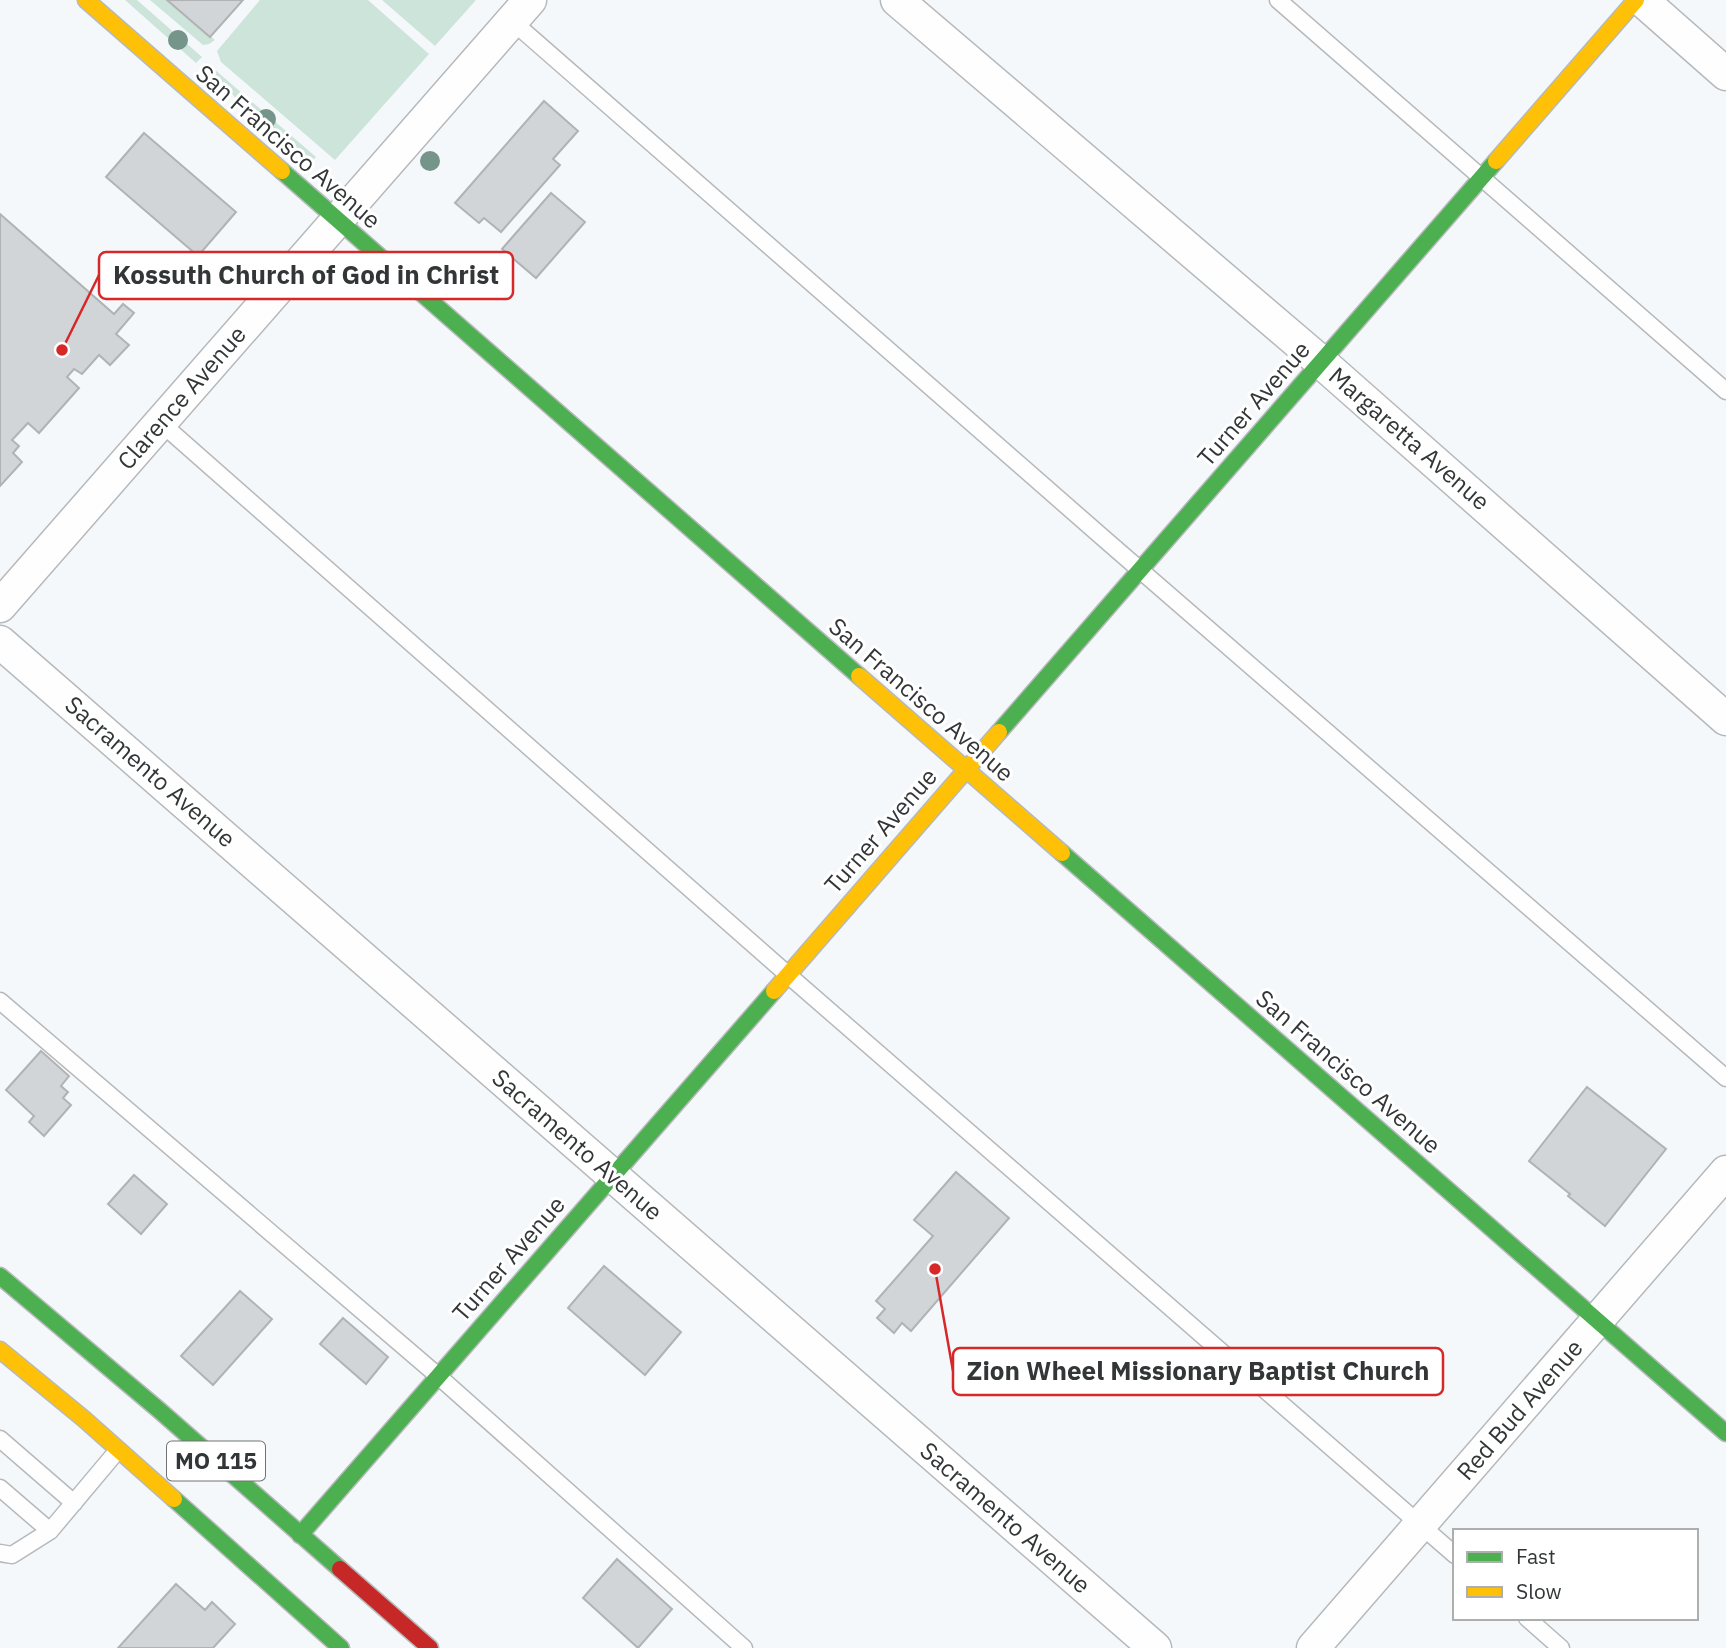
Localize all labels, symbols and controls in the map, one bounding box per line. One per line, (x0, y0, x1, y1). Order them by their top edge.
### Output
street label: San Francisco Avenue (189, 57, 388, 235)
callout: Kossuth Church of God in Christ (99, 252, 513, 299)
text: Kossuth Church of God in Christ (113, 257, 499, 291)
street label: Clarence Avenue (110, 319, 253, 476)
street label: Turner Avenue (1190, 334, 1317, 473)
street label: Margaretta Avenue (1323, 360, 1497, 517)
street label: San Francisco Avenue (822, 610, 1021, 788)
street label: Sacramento Avenue (59, 688, 243, 854)
street label: Turner Avenue (817, 761, 944, 900)
street label: San Francisco Avenue (1249, 982, 1448, 1160)
street label: Sacramento Avenue (486, 1061, 670, 1227)
street label: Turner Avenue (445, 1189, 572, 1328)
street label: Red Bud Avenue (1449, 1332, 1589, 1487)
callout: Zion Wheel Missionary Baptist Church (953, 1348, 1443, 1395)
text: Zion Wheel Missionary Baptist Church (967, 1353, 1429, 1387)
street label: Sacramento Avenue (914, 1434, 1098, 1600)
road number: MO 115 (167, 1442, 265, 1480)
legend (1453, 1529, 1698, 1620)
text: Fast (1516, 1542, 1556, 1570)
text: Slow (1516, 1577, 1562, 1605)

